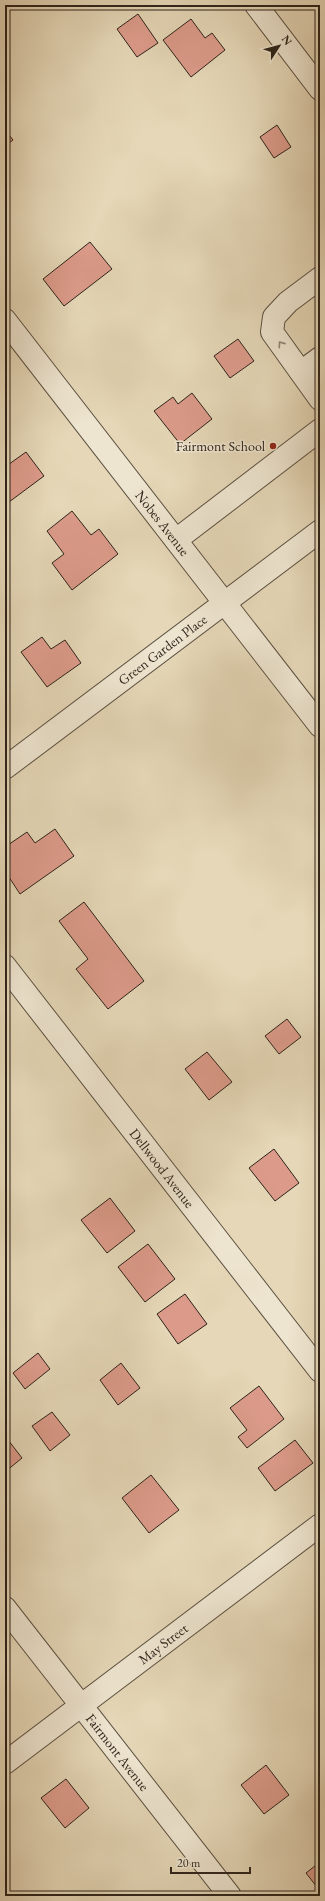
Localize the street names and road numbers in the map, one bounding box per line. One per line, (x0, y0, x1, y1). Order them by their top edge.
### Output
street label: Nobes Avenue (131, 487, 194, 560)
street label: Green Garden Place (114, 610, 211, 689)
street label: Dellwood Avenue (126, 1125, 199, 1212)
street label: May Street (135, 1619, 192, 1668)
street label: Fairmont Avenue (82, 1710, 154, 1795)

